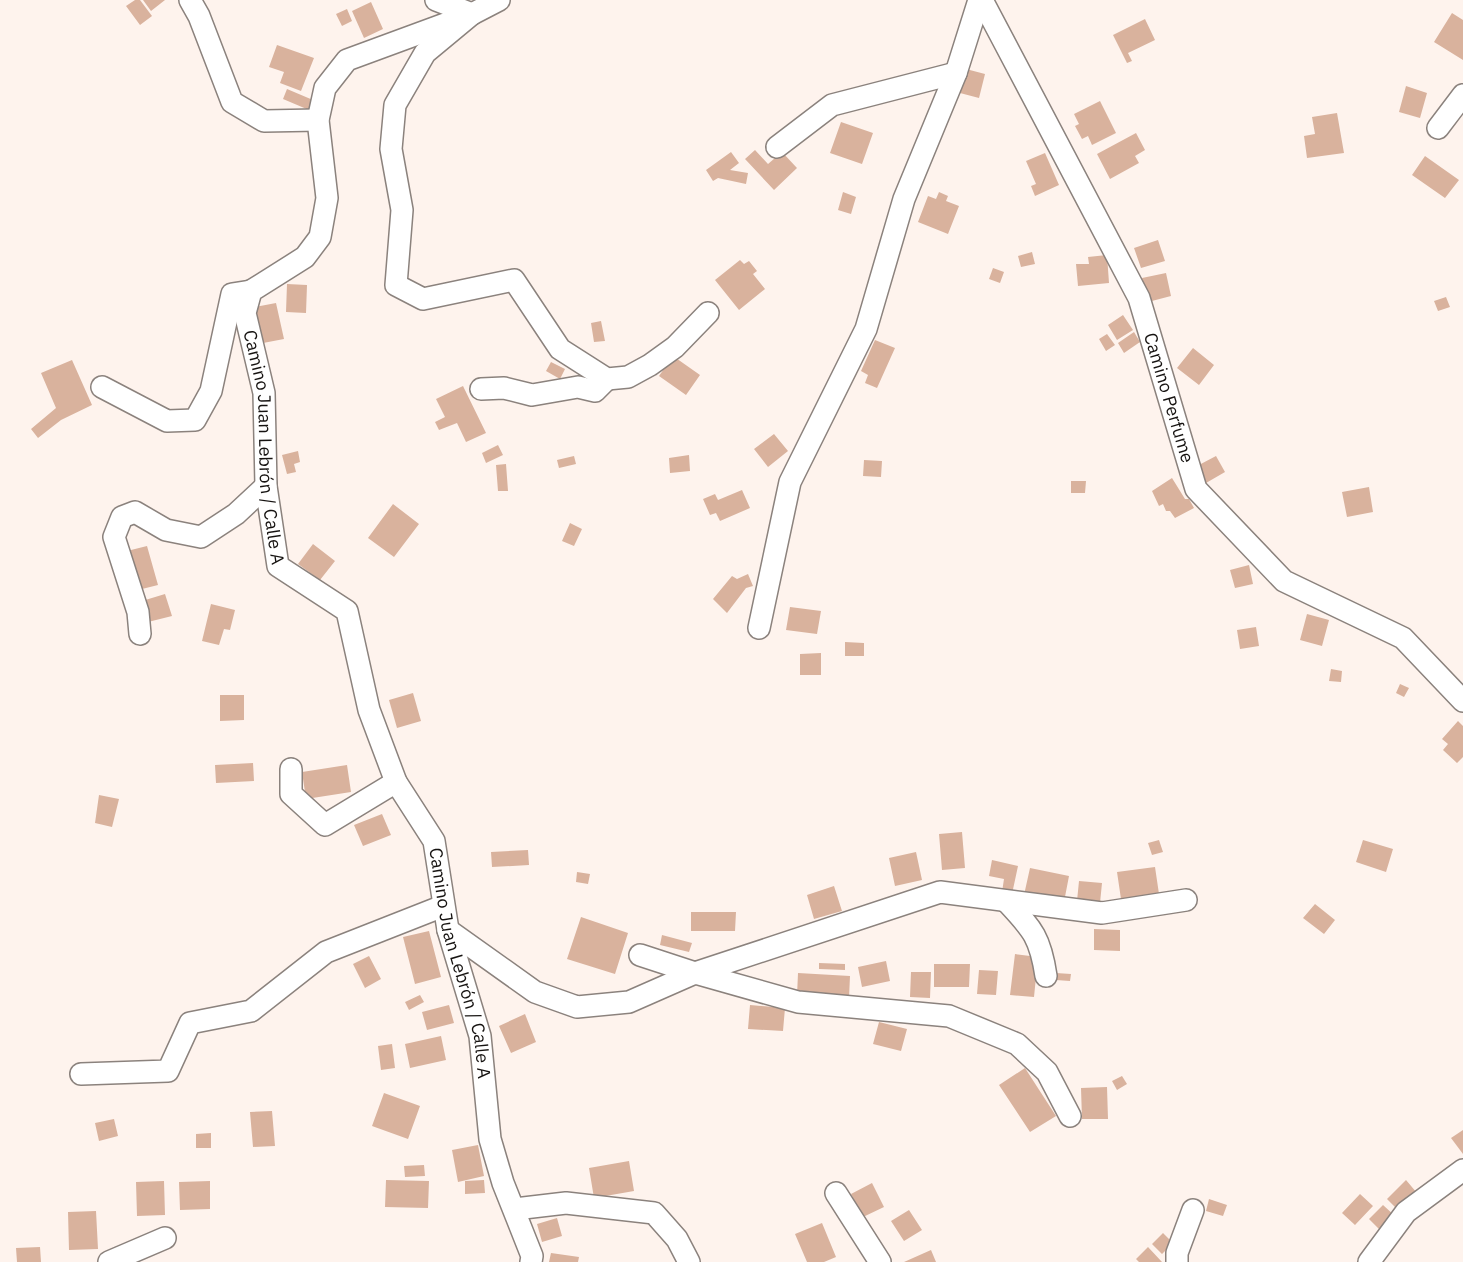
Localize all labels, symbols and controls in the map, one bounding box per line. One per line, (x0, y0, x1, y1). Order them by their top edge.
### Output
street label: Camino Juan Lebrón / Calle A (238, 328, 290, 567)
street label: Camino Perfume (1139, 330, 1200, 465)
street label: Camino Juan Lebrón / Calle A (424, 846, 496, 1080)

